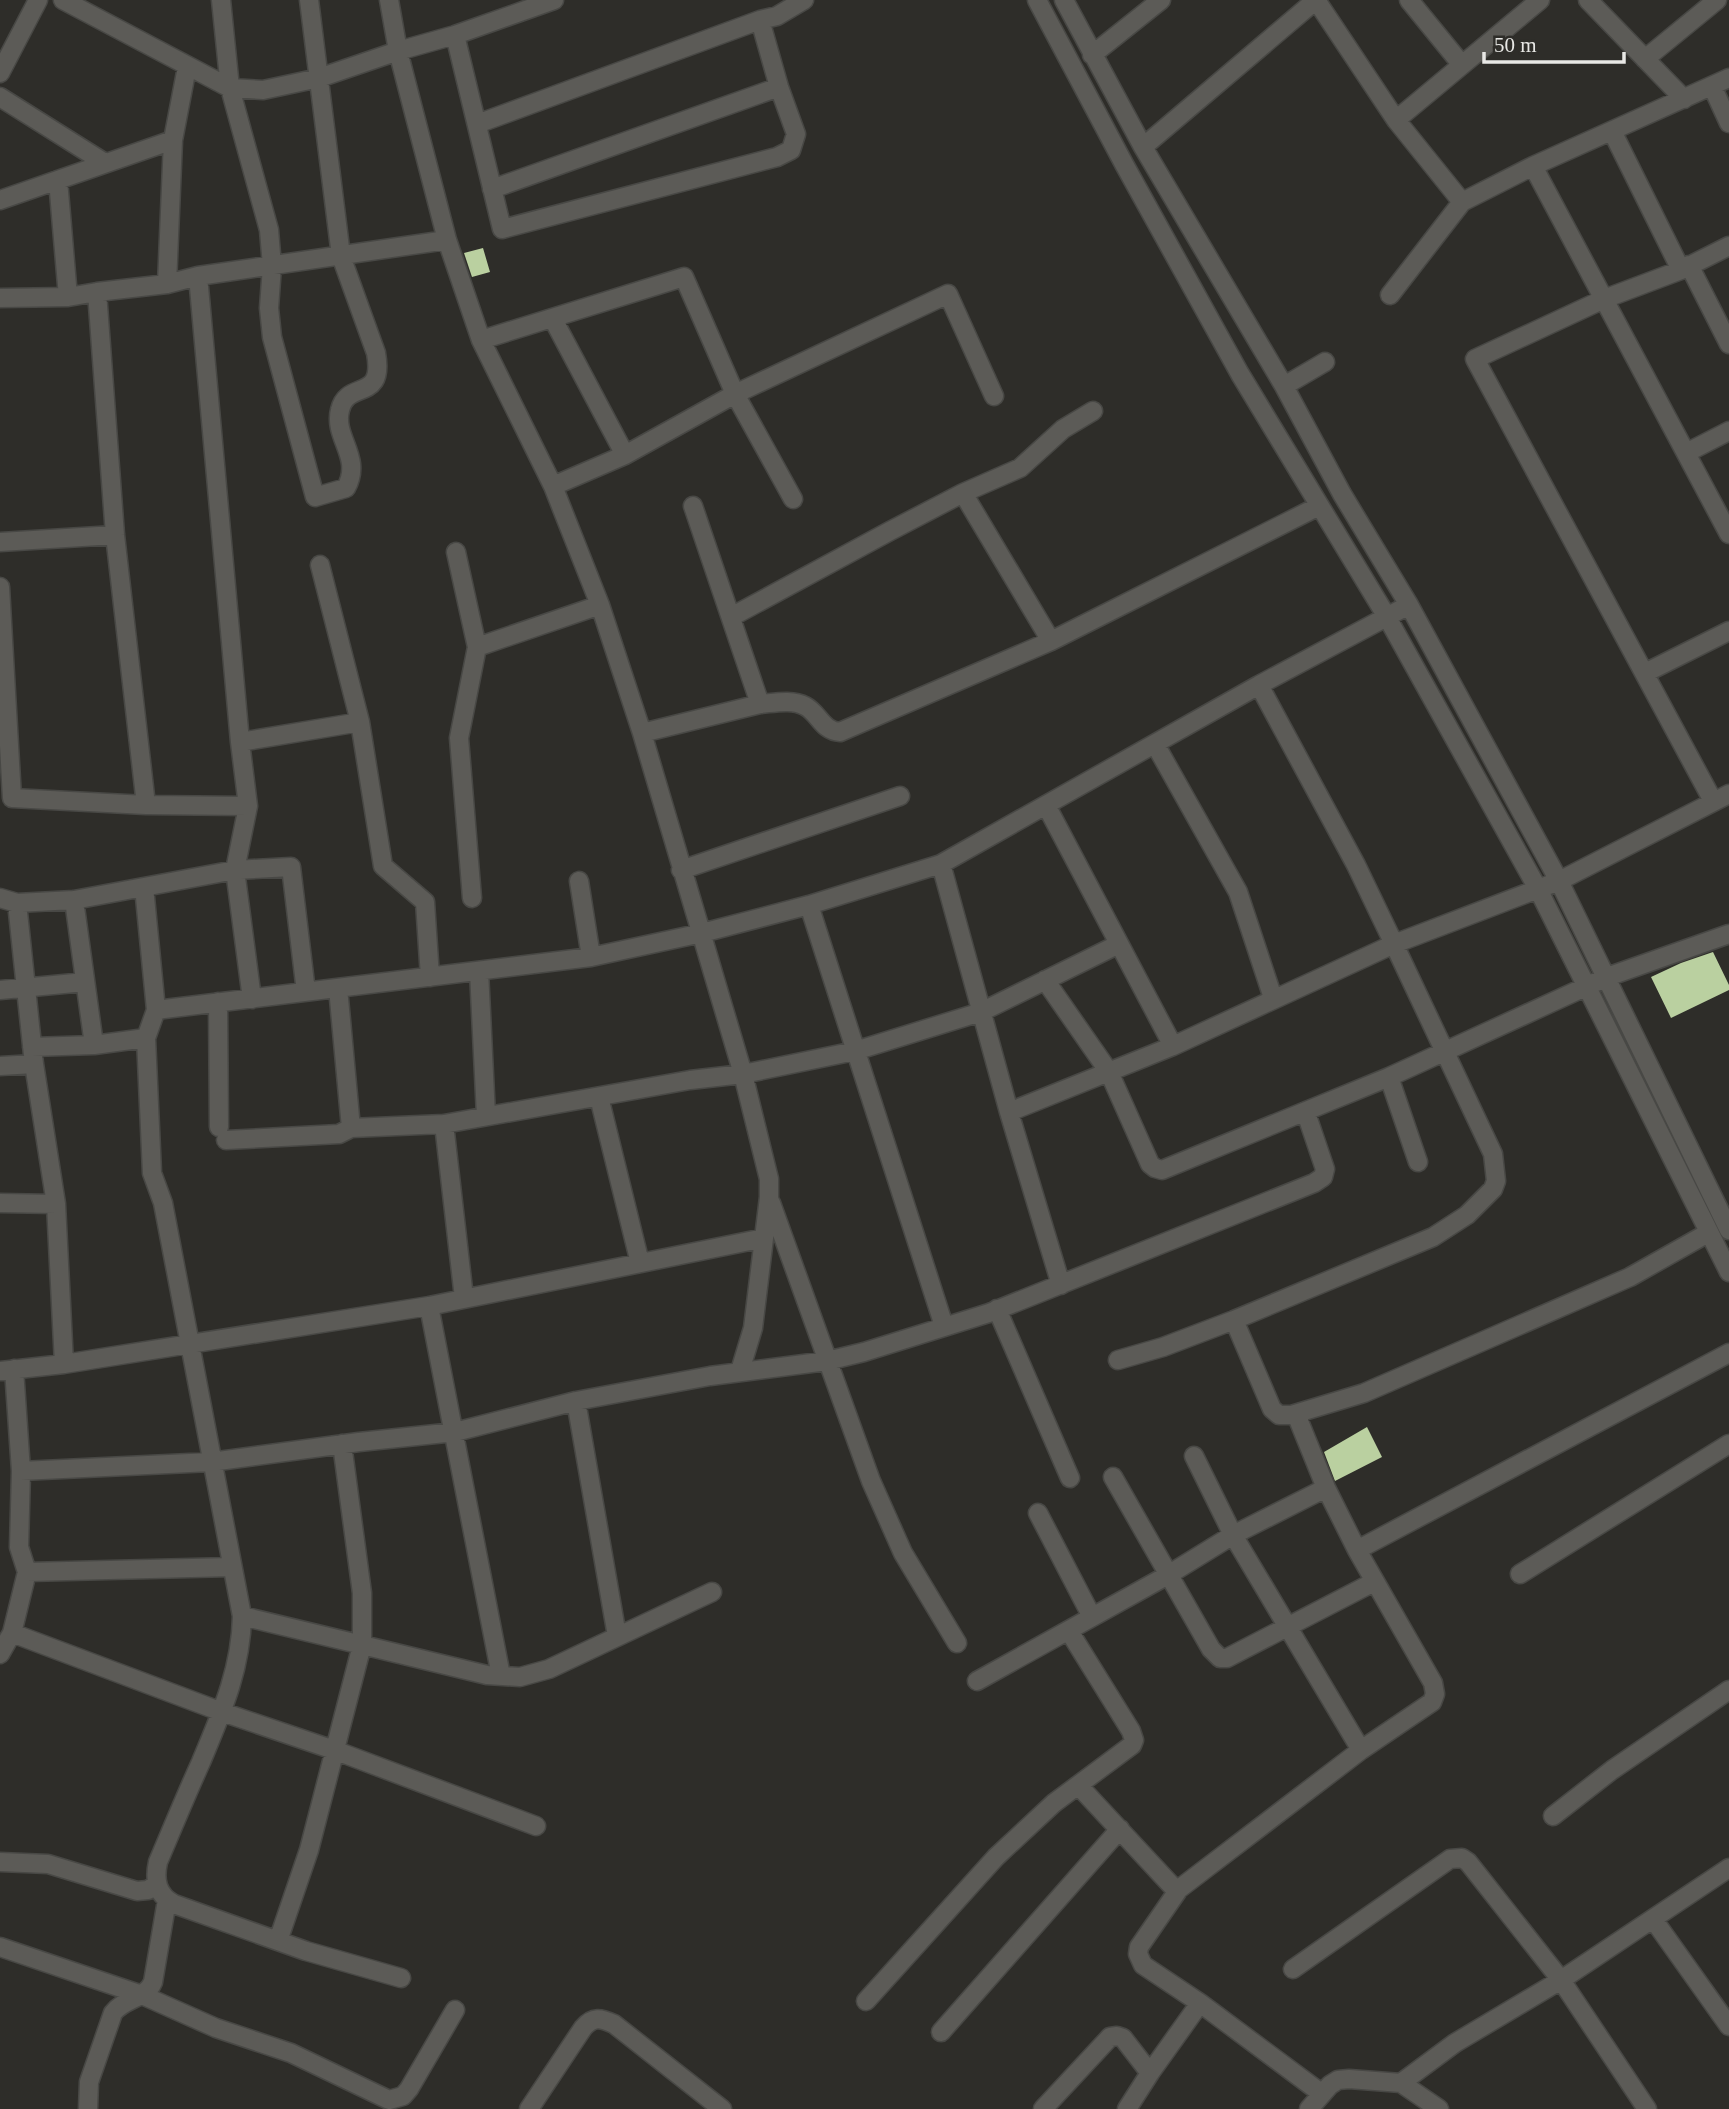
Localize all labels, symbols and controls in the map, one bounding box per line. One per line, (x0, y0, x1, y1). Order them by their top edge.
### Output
scale bar (1484, 21, 1624, 65)
text: 50 m (1494, 33, 1537, 57)

